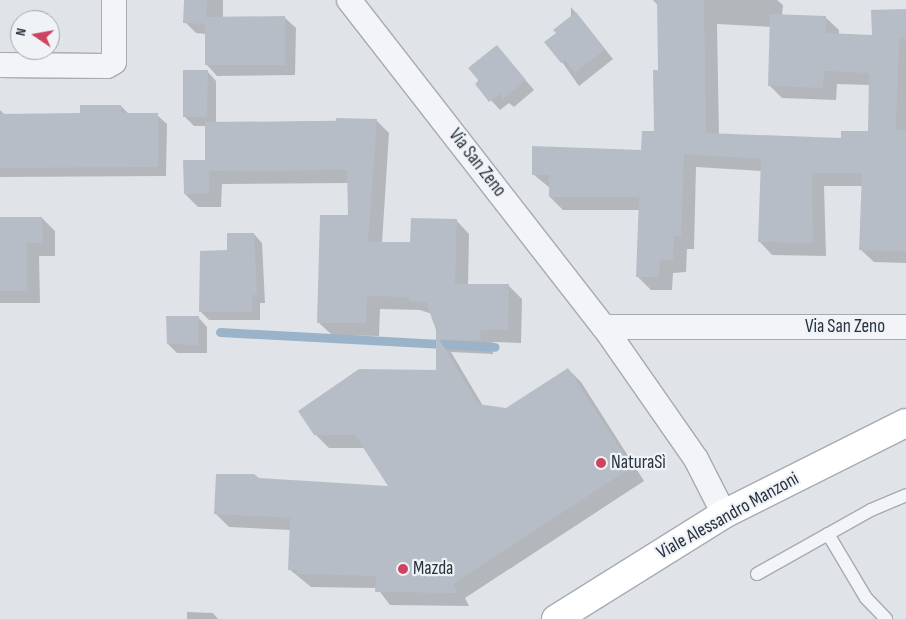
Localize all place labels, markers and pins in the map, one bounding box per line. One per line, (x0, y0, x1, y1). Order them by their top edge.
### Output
place label: NaturaSì (611, 452, 666, 474)
marker: NaturaSì (595, 457, 607, 469)
place label: Mazda (413, 558, 453, 580)
marker: Mazda (397, 563, 409, 575)

